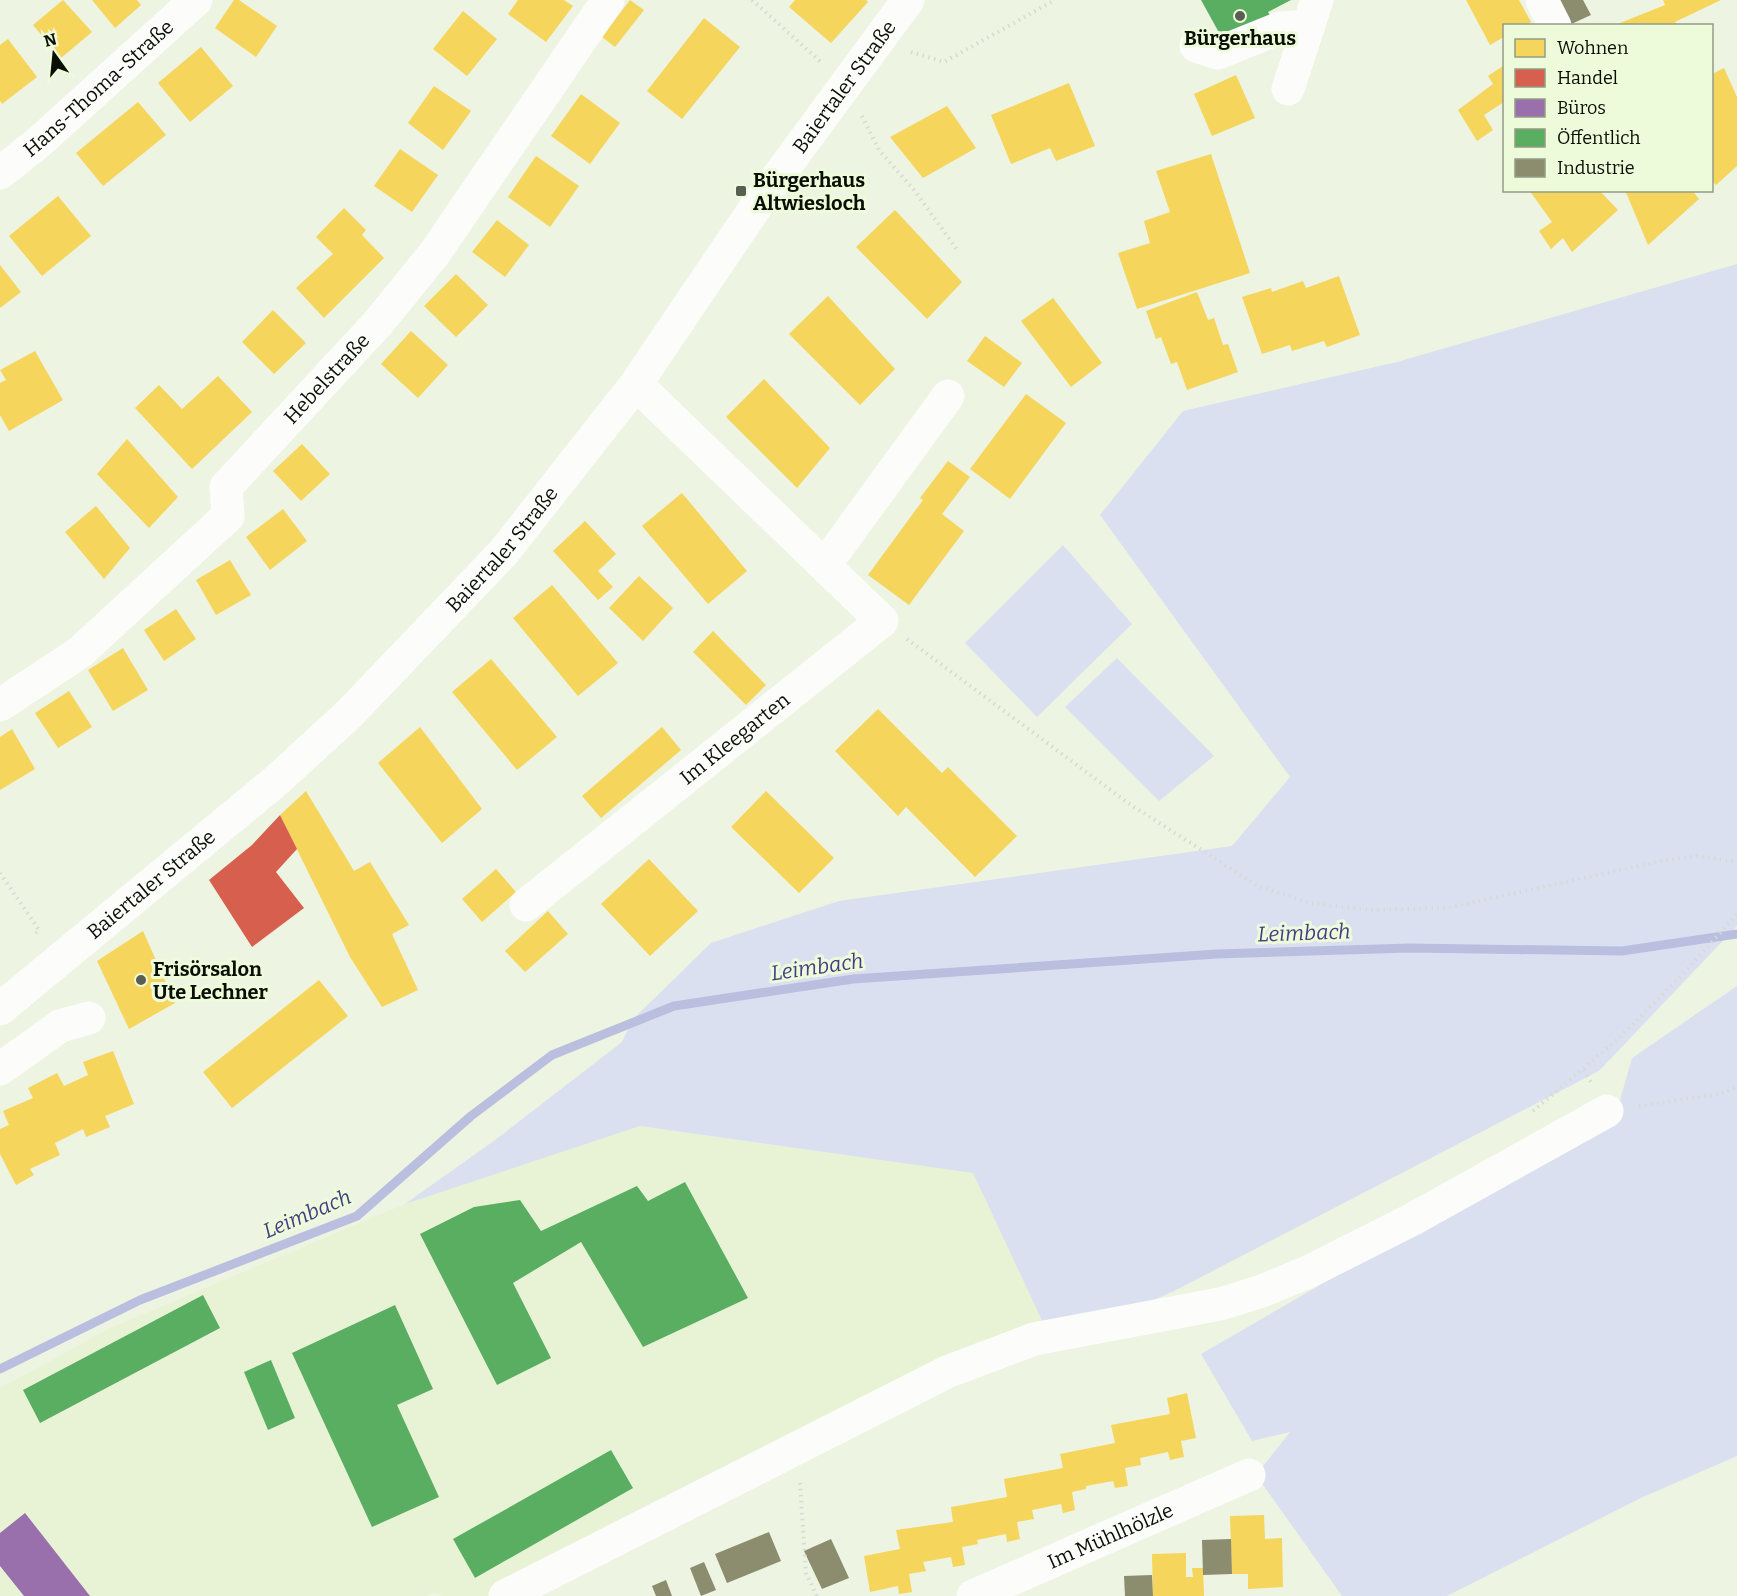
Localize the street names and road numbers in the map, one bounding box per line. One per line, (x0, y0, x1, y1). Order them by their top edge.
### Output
street label: Hans-Thoma-Straße (19, 14, 178, 162)
street label: Baiertaler Straße (787, 16, 901, 158)
street label: Hebelstraße (279, 328, 374, 429)
street label: Baiertaler Straße (441, 482, 563, 617)
street label: Im Kleegarten (675, 687, 795, 789)
street label: Baiertaler Straße (82, 824, 220, 944)
street label: Im Mühlhölzle (1044, 1498, 1177, 1574)

